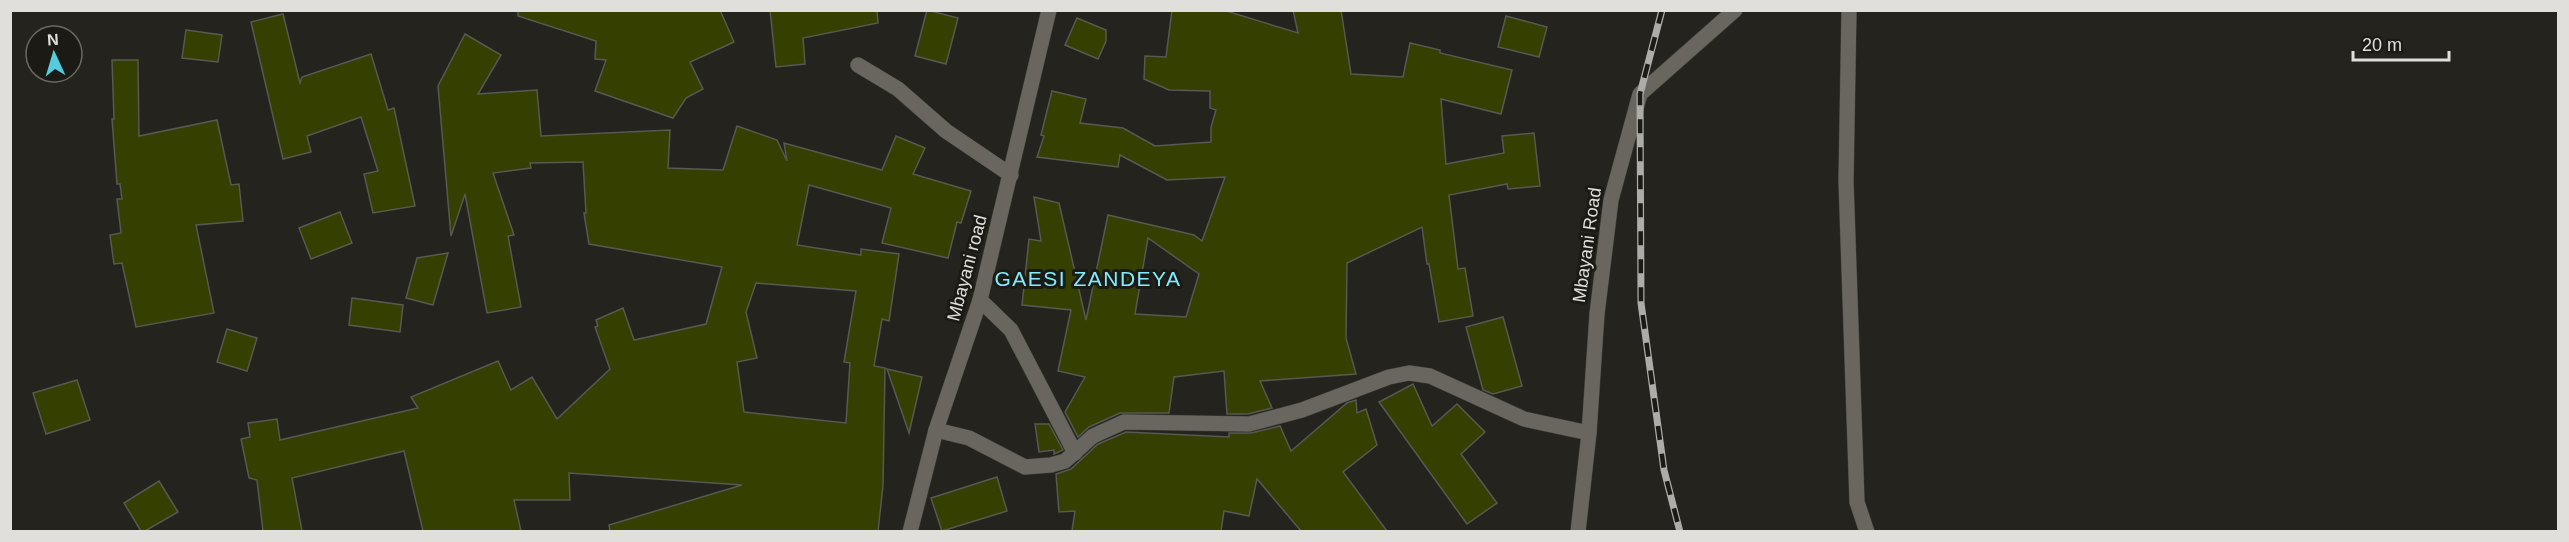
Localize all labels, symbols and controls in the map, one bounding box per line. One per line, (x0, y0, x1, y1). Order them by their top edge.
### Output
north arrow (24, 24, 84, 84)
scale bar (2353, 24, 2449, 62)
text: N (47, 31, 59, 48)
text: 20 m (2362, 35, 2402, 55)
street label: Mbayani Road (1569, 186, 1605, 304)
street label: Mbayani road (943, 213, 991, 323)
district label: GAESI ZANDEYA (994, 267, 1182, 290)

